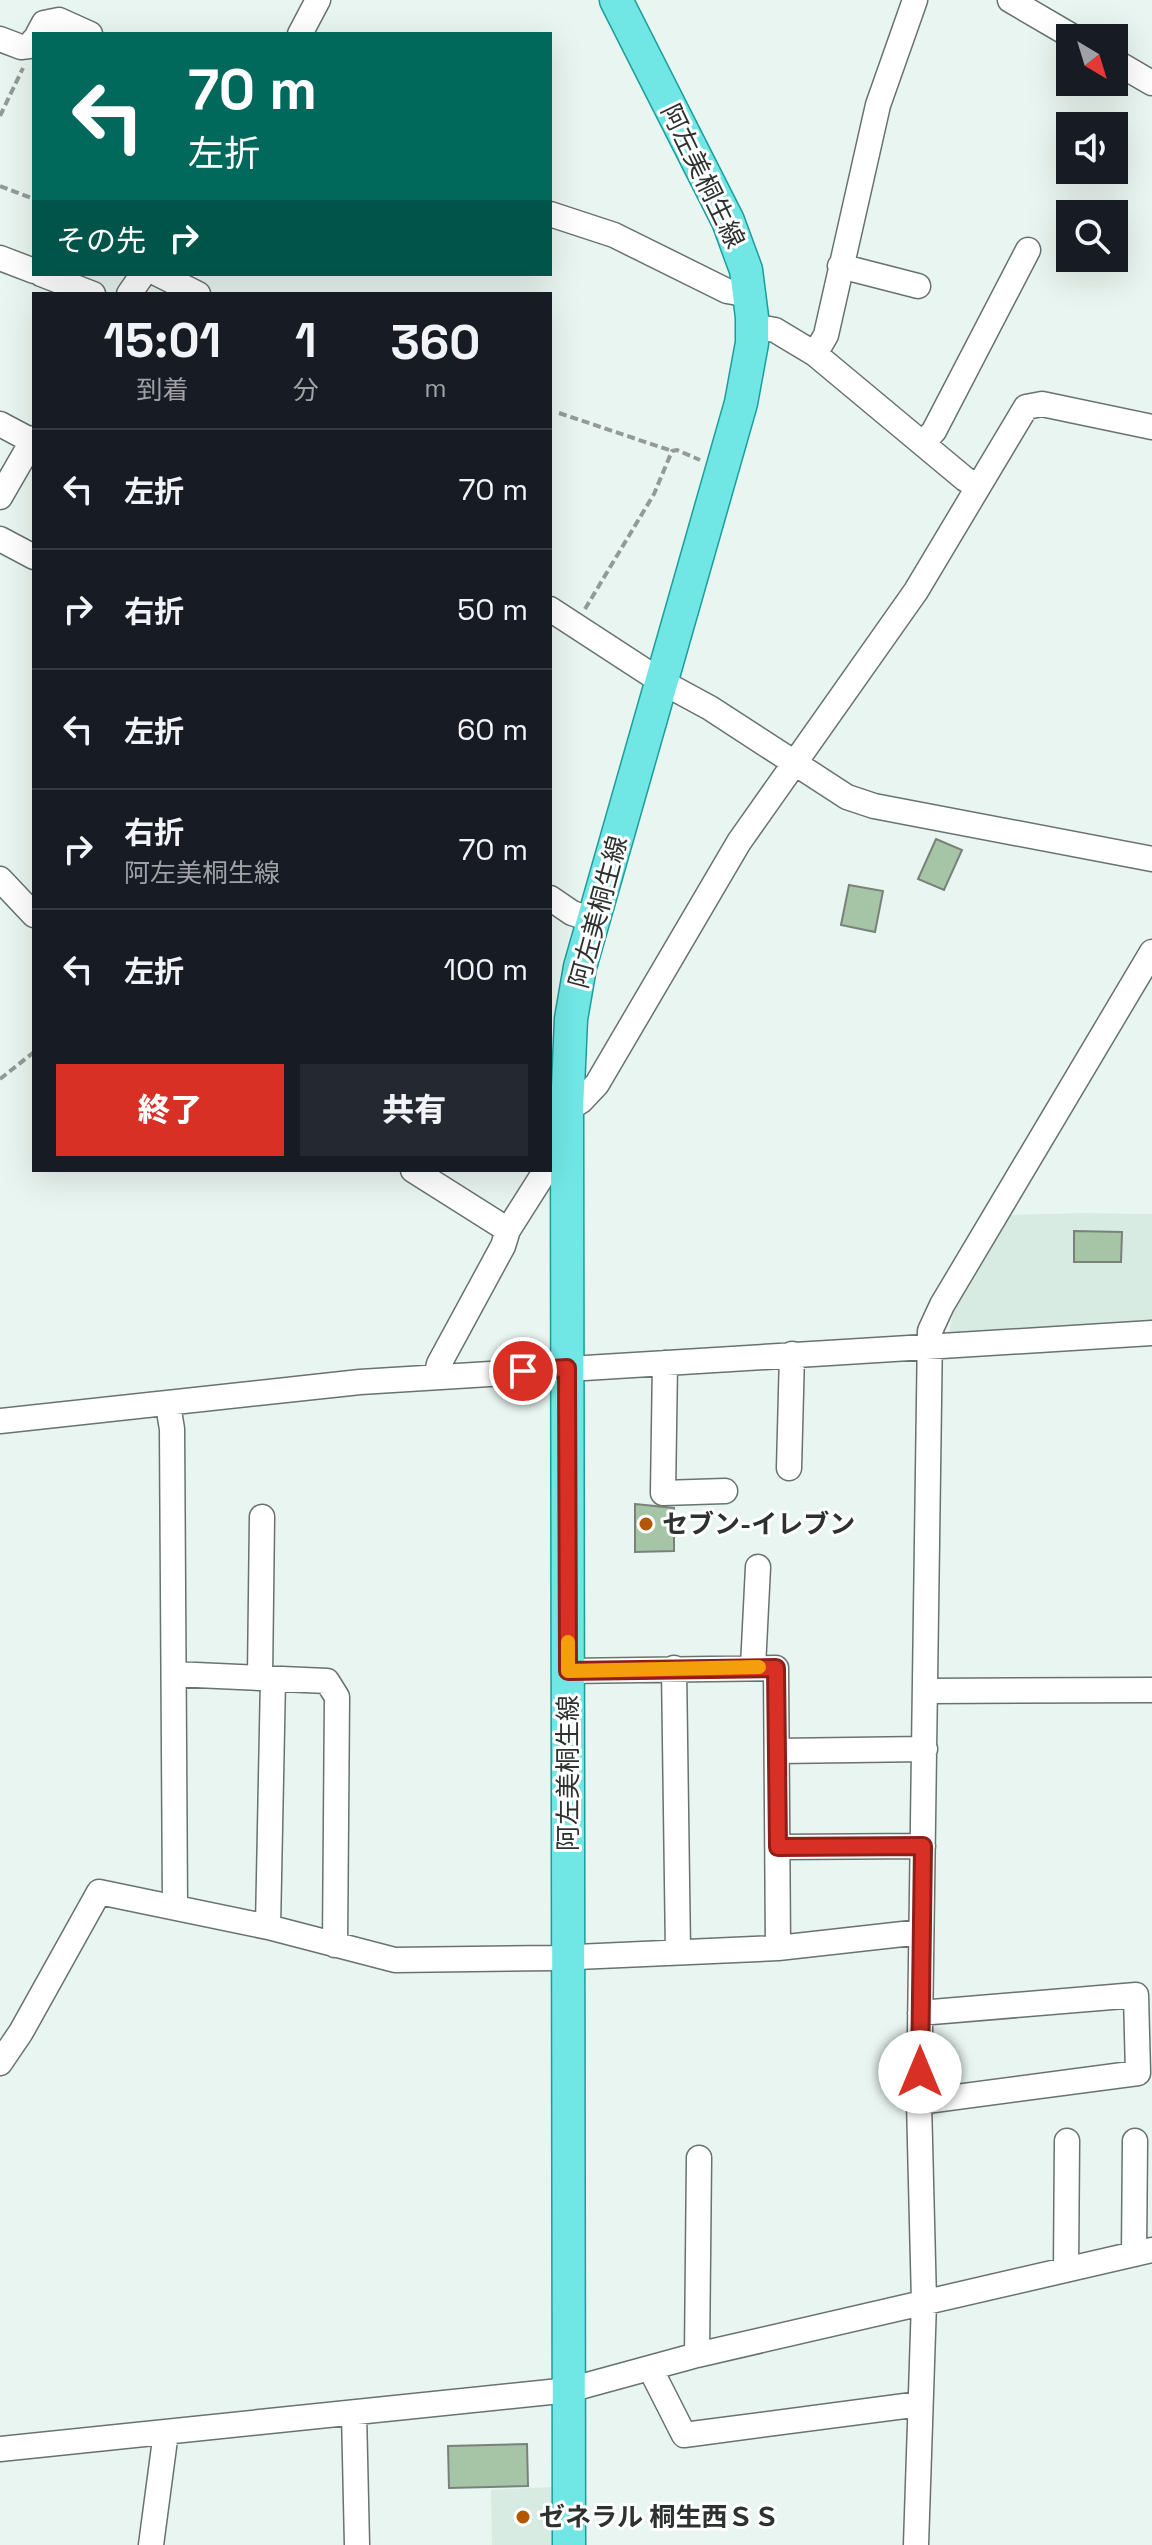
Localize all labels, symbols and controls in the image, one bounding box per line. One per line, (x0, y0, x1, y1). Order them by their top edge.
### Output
north arrow (1056, 24, 1128, 96)
map controls (1056, 24, 1128, 272)
text: 70 m (188, 54, 317, 125)
icon: left (56, 64, 160, 168)
street label: 阿左美桐生線 (654, 98, 752, 254)
button: sound (1056, 112, 1128, 184)
text: 左折 (188, 131, 260, 177)
button: search (1056, 200, 1128, 272)
icon: right (162, 216, 206, 260)
text: その先 (56, 221, 146, 260)
text: 15:01 (104, 310, 221, 371)
text: 1 (295, 310, 317, 371)
text: 360 (390, 312, 480, 373)
text: m (424, 371, 447, 405)
text: 到着 (136, 373, 188, 407)
text: 分 (293, 373, 319, 407)
icon: left (56, 467, 100, 511)
text: 70 m (459, 470, 528, 509)
text: 左折 (124, 472, 184, 511)
icon: right (56, 587, 100, 631)
text: 50 m (457, 590, 528, 629)
text: 右折 (124, 592, 184, 631)
icon: left (56, 707, 100, 751)
text: 60 m (457, 710, 528, 749)
text: 左折 (124, 712, 184, 751)
text: 右折 (124, 813, 184, 852)
icon: right (56, 827, 100, 871)
text: 70 m (459, 830, 528, 869)
street label: 阿左美桐生線 (561, 832, 635, 992)
text: 阿左美桐生線 (124, 856, 280, 890)
icon: left (56, 947, 100, 991)
text: 100 m (443, 950, 528, 989)
text: 左折 (124, 952, 184, 991)
button: 終了 (56, 1064, 284, 1156)
button: 共有 (300, 1064, 528, 1156)
pin (489, 1337, 557, 1405)
icon: arrive (501, 1349, 545, 1393)
place label: セブン-イレブン (662, 1507, 855, 1541)
marker: セブン-イレブン (637, 1515, 655, 1533)
street label: 阿左美桐生線 (551, 1695, 585, 1851)
position arrow (878, 2030, 962, 2114)
place label: ゼネラル 桐生西ＳＳ (539, 2500, 780, 2534)
marker: ゼネラル 桐生西ＳＳ (514, 2508, 532, 2526)

